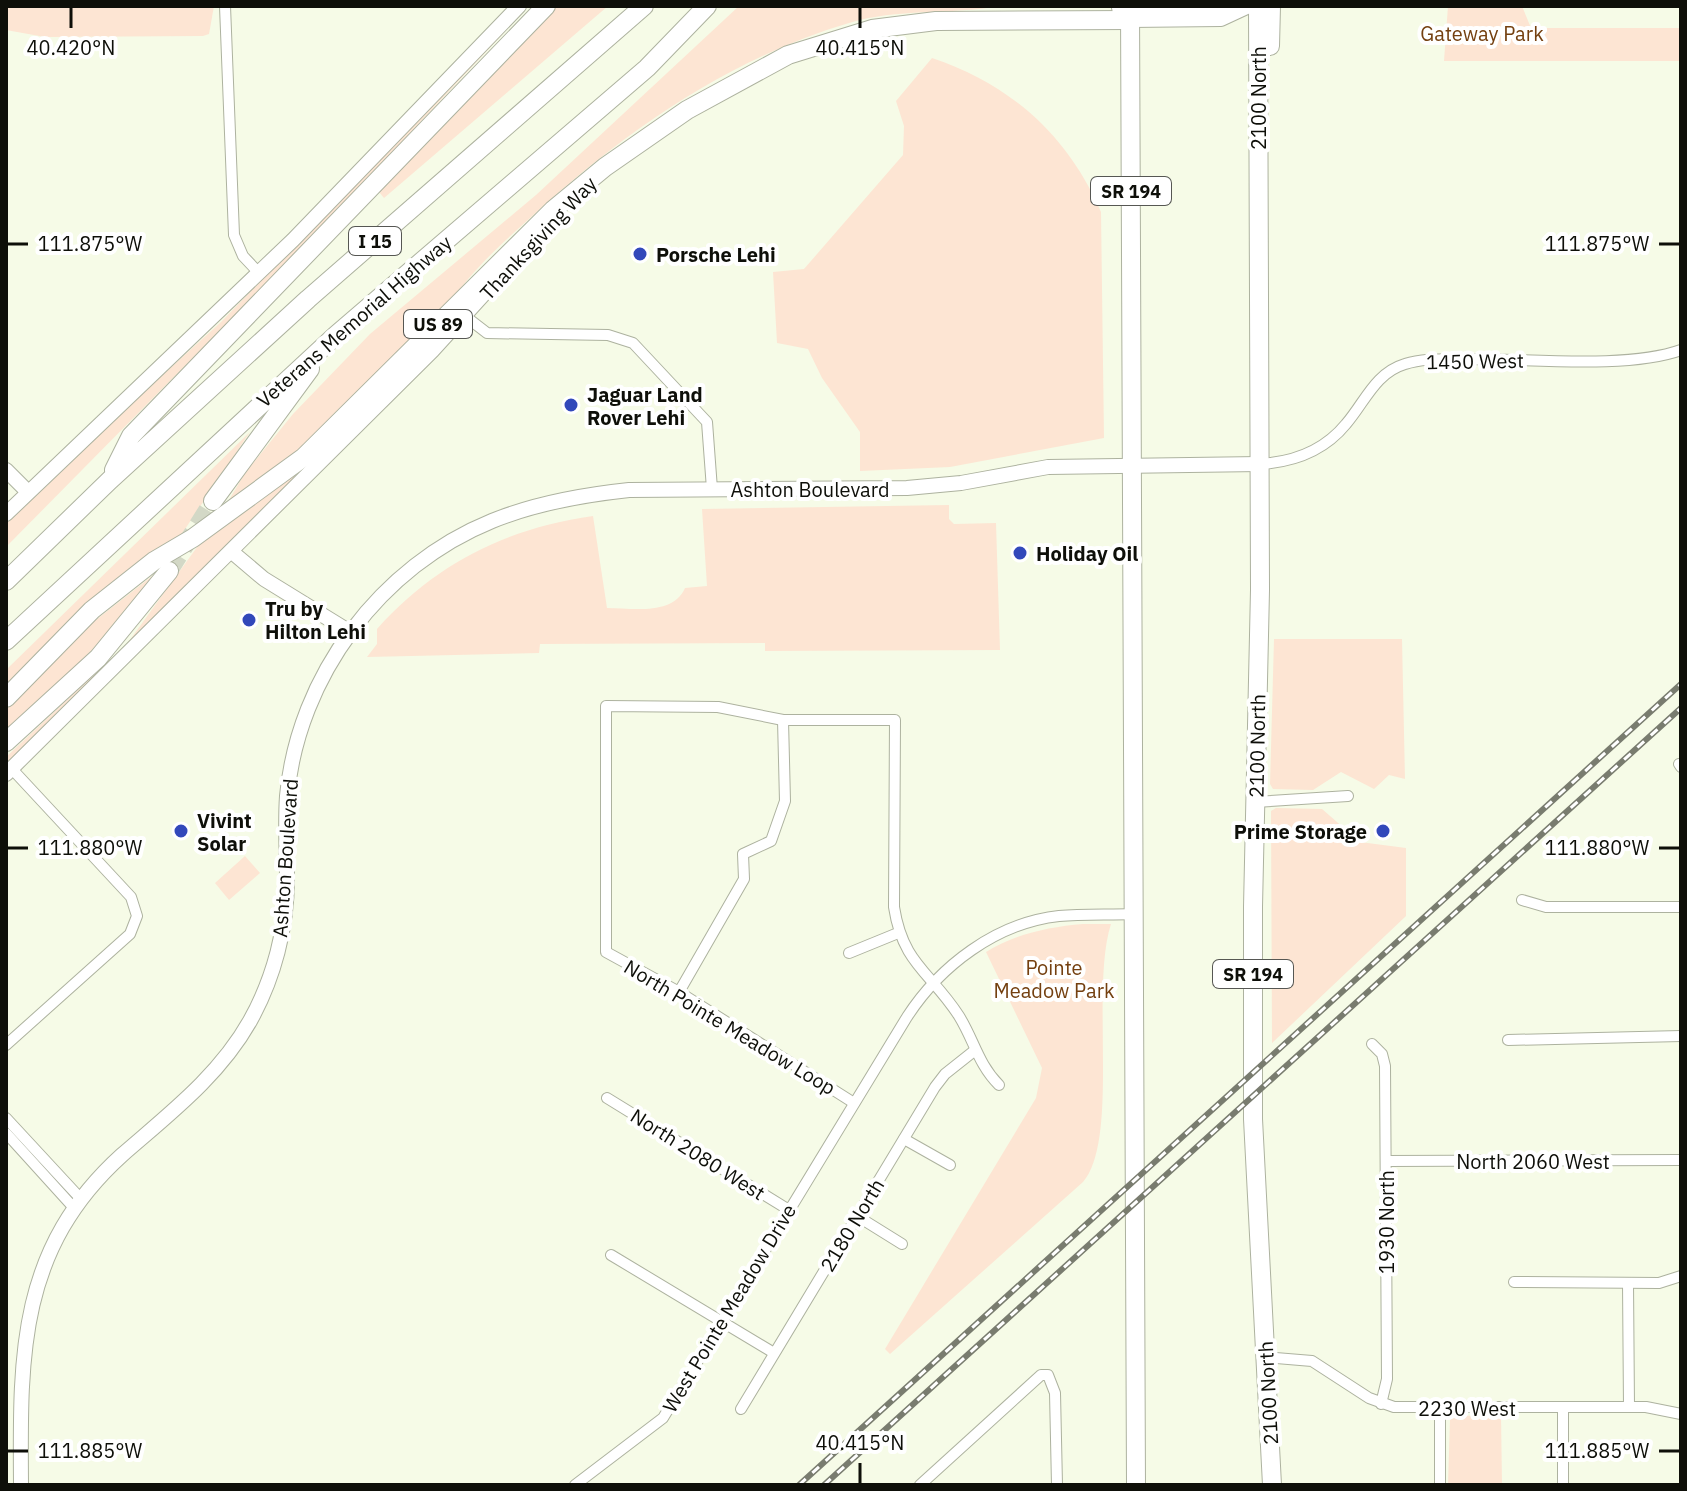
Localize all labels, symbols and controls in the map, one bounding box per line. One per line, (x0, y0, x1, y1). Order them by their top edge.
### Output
park label: Gateway Park (1420, 20, 1544, 47)
text: 40.420°N (27, 34, 115, 61)
text: 40.415°N (816, 34, 904, 61)
street label: 2100 North (1245, 46, 1272, 150)
street label: Thanksgiving Way (474, 170, 602, 306)
road number: SR 194 (1091, 177, 1171, 205)
road number: I 15 (349, 227, 401, 255)
street label: Veterans Memorial Highway (251, 229, 457, 413)
text: 111.875°W (38, 230, 142, 257)
text: 111.875°W (1545, 230, 1649, 257)
place label: Porsche Lehi (656, 241, 776, 268)
marker: Porsche Lehi (631, 245, 649, 263)
road number: US 89 (404, 310, 472, 338)
street label: 1450 West (1426, 347, 1524, 375)
place label: Jaguar Land Rover Lehi (587, 381, 703, 431)
marker: Jaguar Land Rover Lehi (562, 396, 580, 414)
street label: Ashton Boulevard (730, 476, 890, 503)
place label: Holiday Oil (1036, 540, 1138, 567)
marker: Holiday Oil (1011, 544, 1029, 562)
place label: Tru by Hilton Lehi (265, 595, 366, 645)
marker: Tru by Hilton Lehi (240, 611, 258, 629)
street label: 2100 North (1243, 694, 1271, 798)
street label: Ashton Boulevard (266, 778, 304, 938)
place label: Vivint Solar (197, 807, 252, 857)
place label: Prime Storage (1234, 818, 1367, 845)
marker: Vivint Solar (172, 822, 190, 840)
marker: Prime Storage (1374, 822, 1392, 840)
text: 111.880°W (38, 834, 142, 861)
text: 111.880°W (1545, 834, 1649, 861)
street label: North Pointe Meadow Loop (619, 953, 841, 1101)
park label: Pointe Meadow Park (993, 954, 1115, 1004)
road number: SR 194 (1213, 960, 1293, 988)
street label: North 2080 West (626, 1102, 770, 1206)
street label: North 2060 West (1456, 1148, 1610, 1175)
street label: 1930 North (1373, 1170, 1400, 1274)
street label: 2180 North (814, 1174, 890, 1276)
street label: West Pointe Meadow Drive (656, 1199, 802, 1417)
street label: 2100 North (1252, 1340, 1284, 1446)
street label: 2230 West (1418, 1395, 1516, 1422)
text: 40.415°N (816, 1429, 904, 1456)
text: 111.885°W (38, 1437, 142, 1464)
text: 111.885°W (1545, 1437, 1649, 1464)

